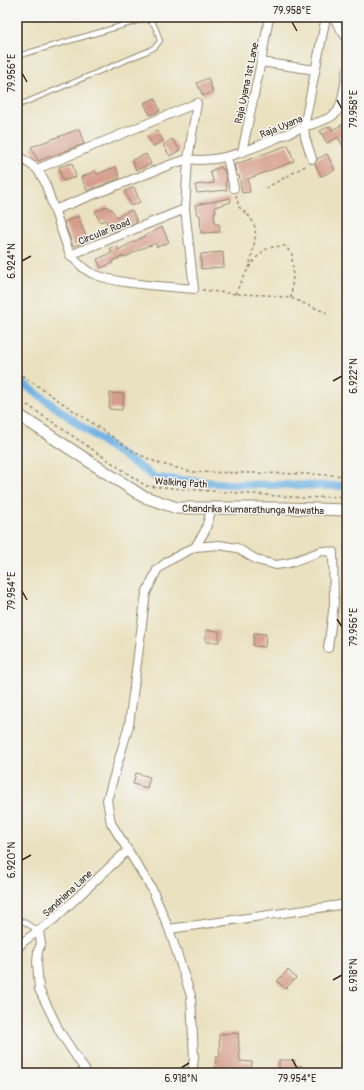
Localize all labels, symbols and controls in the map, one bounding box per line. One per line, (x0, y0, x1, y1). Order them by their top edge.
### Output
text: 79.958°E (273, 5, 311, 17)
street label: Raja Uyana 1st Lane (233, 42, 261, 125)
text: 79.956°E (6, 54, 18, 92)
text: 79.958°E (348, 90, 360, 128)
street label: Raja Uyana (258, 113, 305, 141)
street label: Circular Road (77, 216, 132, 248)
text: 6.924°N (6, 243, 18, 279)
text: 6.922°N (348, 358, 360, 394)
street label: Walking Path (154, 475, 208, 491)
street label: Chandrika Kumarathunga Mawatha (182, 503, 324, 517)
text: 79.954°E (6, 572, 18, 610)
text: 79.956°E (348, 608, 360, 646)
text: 6.920°N (6, 841, 18, 878)
street label: Sandriana Lane (40, 868, 95, 920)
text: 6.918°N (348, 958, 360, 992)
text: 6.918°N (164, 1073, 198, 1085)
text: 79.954°E (278, 1073, 316, 1085)

